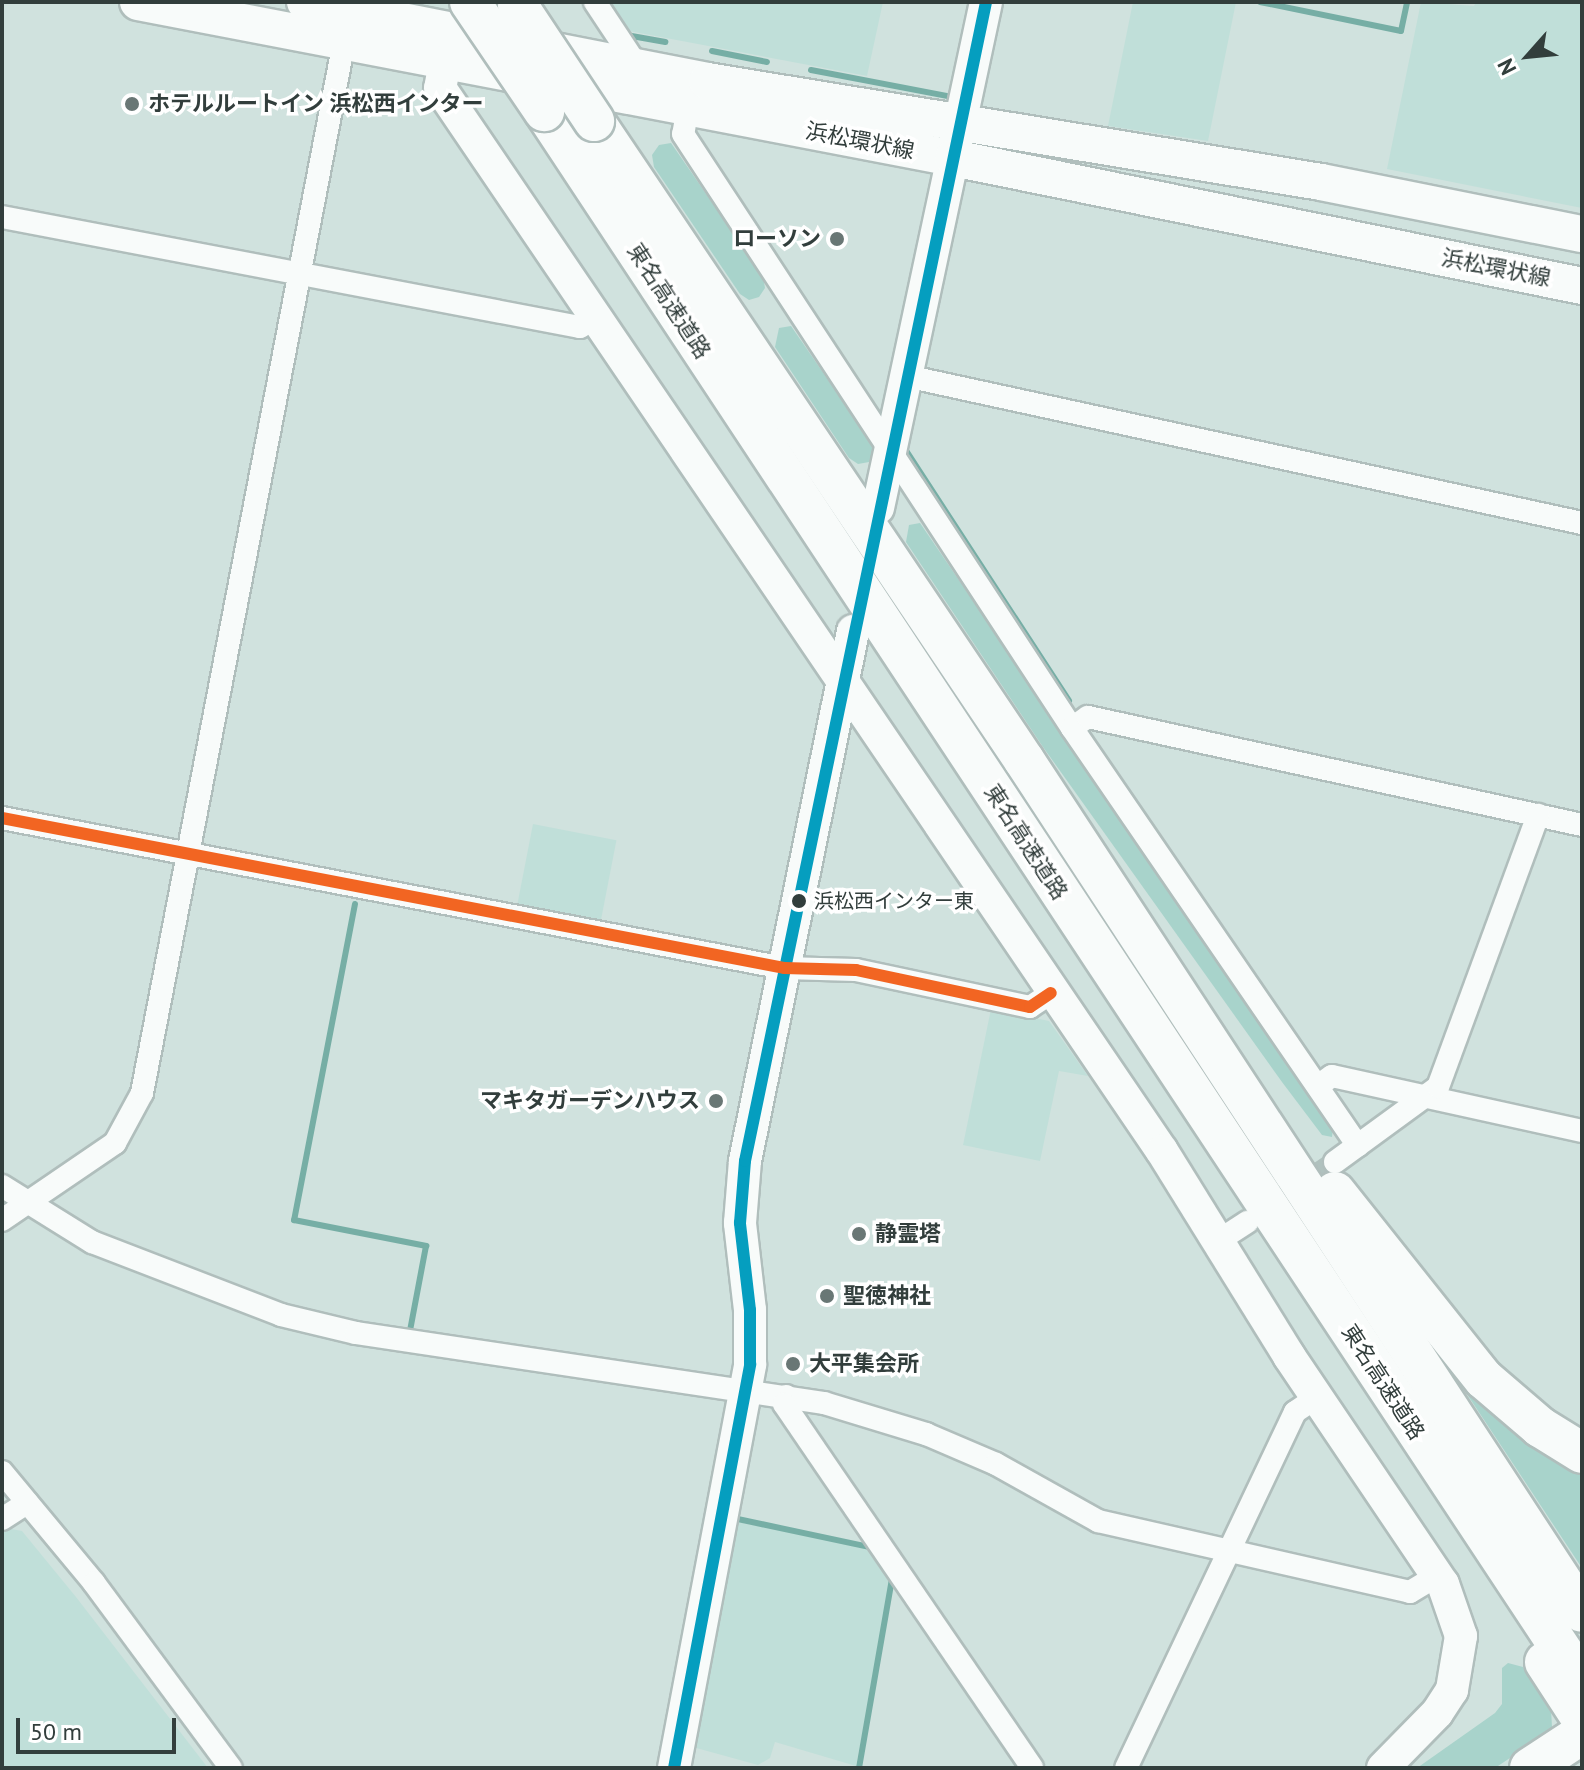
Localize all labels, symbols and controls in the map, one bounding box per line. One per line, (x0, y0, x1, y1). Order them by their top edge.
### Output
north arrow (1488, 16, 1568, 96)
text: N (1491, 54, 1522, 80)
place label: ホテルルートイン 浜松西インター (148, 91, 484, 117)
marker: ホテルルートイン 浜松西インター (123, 95, 141, 113)
street label: 浜松環状線 (803, 118, 917, 164)
place label: ローソン (733, 226, 821, 252)
marker: ローソン (828, 230, 846, 248)
street label: 東名高速道路 (622, 238, 716, 364)
street label: 浜松環状線 (1439, 245, 1553, 291)
street label: 東名高速道路 (979, 779, 1073, 905)
place label: 浜松西インター東 (814, 889, 974, 913)
marker: 浜松西インター東 (791, 893, 807, 909)
place label: マキタガーデンハウス (480, 1088, 700, 1114)
marker: マキタガーデンハウス (707, 1092, 725, 1110)
place label: 静霊塔 (875, 1221, 941, 1247)
marker: 静霊塔 (850, 1225, 868, 1243)
place label: 聖徳神社 (843, 1283, 931, 1309)
marker: 聖徳神社 (818, 1287, 836, 1305)
street label: 東名高速道路 (1336, 1319, 1430, 1445)
place label: 大平集会所 (809, 1351, 919, 1377)
marker: 大平集会所 (784, 1355, 802, 1373)
scale bar (20, 1702, 180, 1752)
text: 50 m (30, 1716, 82, 1747)

